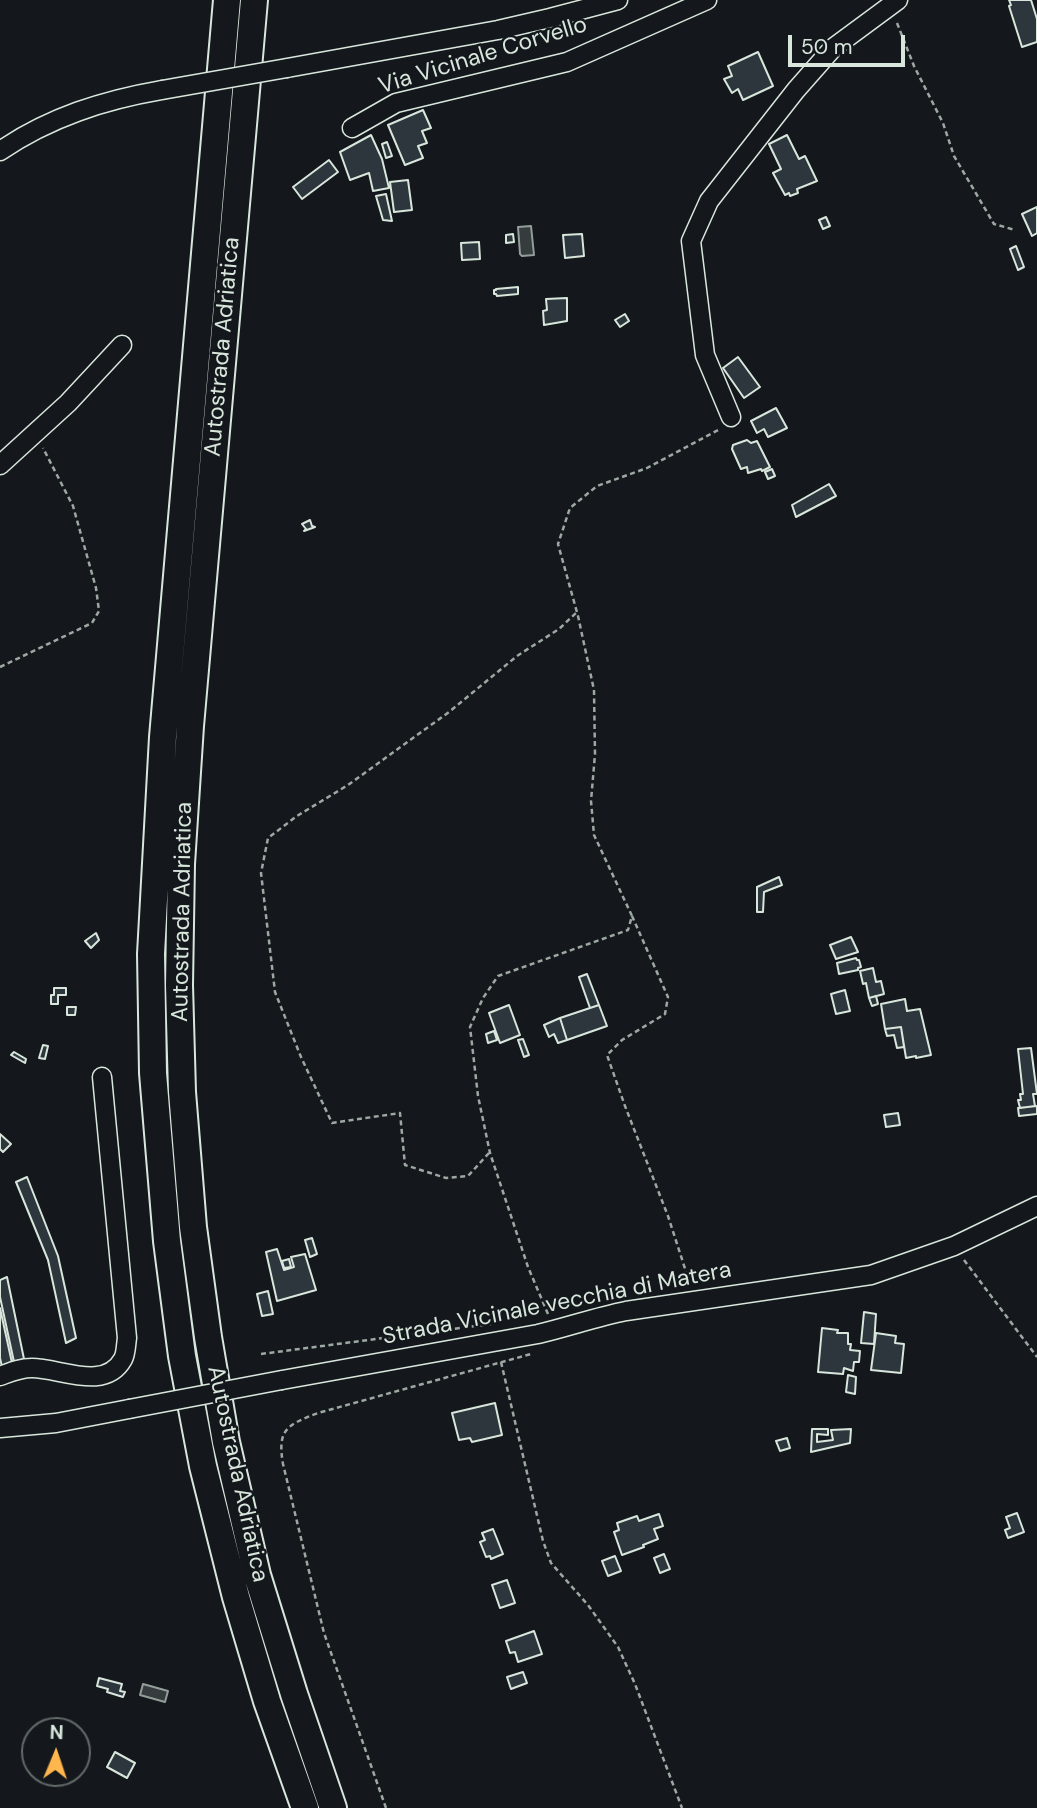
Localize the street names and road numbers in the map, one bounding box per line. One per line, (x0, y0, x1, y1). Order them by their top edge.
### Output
street label: Via Vicinale Corvello (376, 11, 590, 101)
street label: Autostrada Adriatica (200, 236, 246, 458)
street label: Autostrada Adriatica (167, 802, 199, 1022)
street label: Strada Vicinale vecchia di Matera (380, 1257, 734, 1351)
street label: Autostrada Adriatica (201, 1363, 273, 1585)

